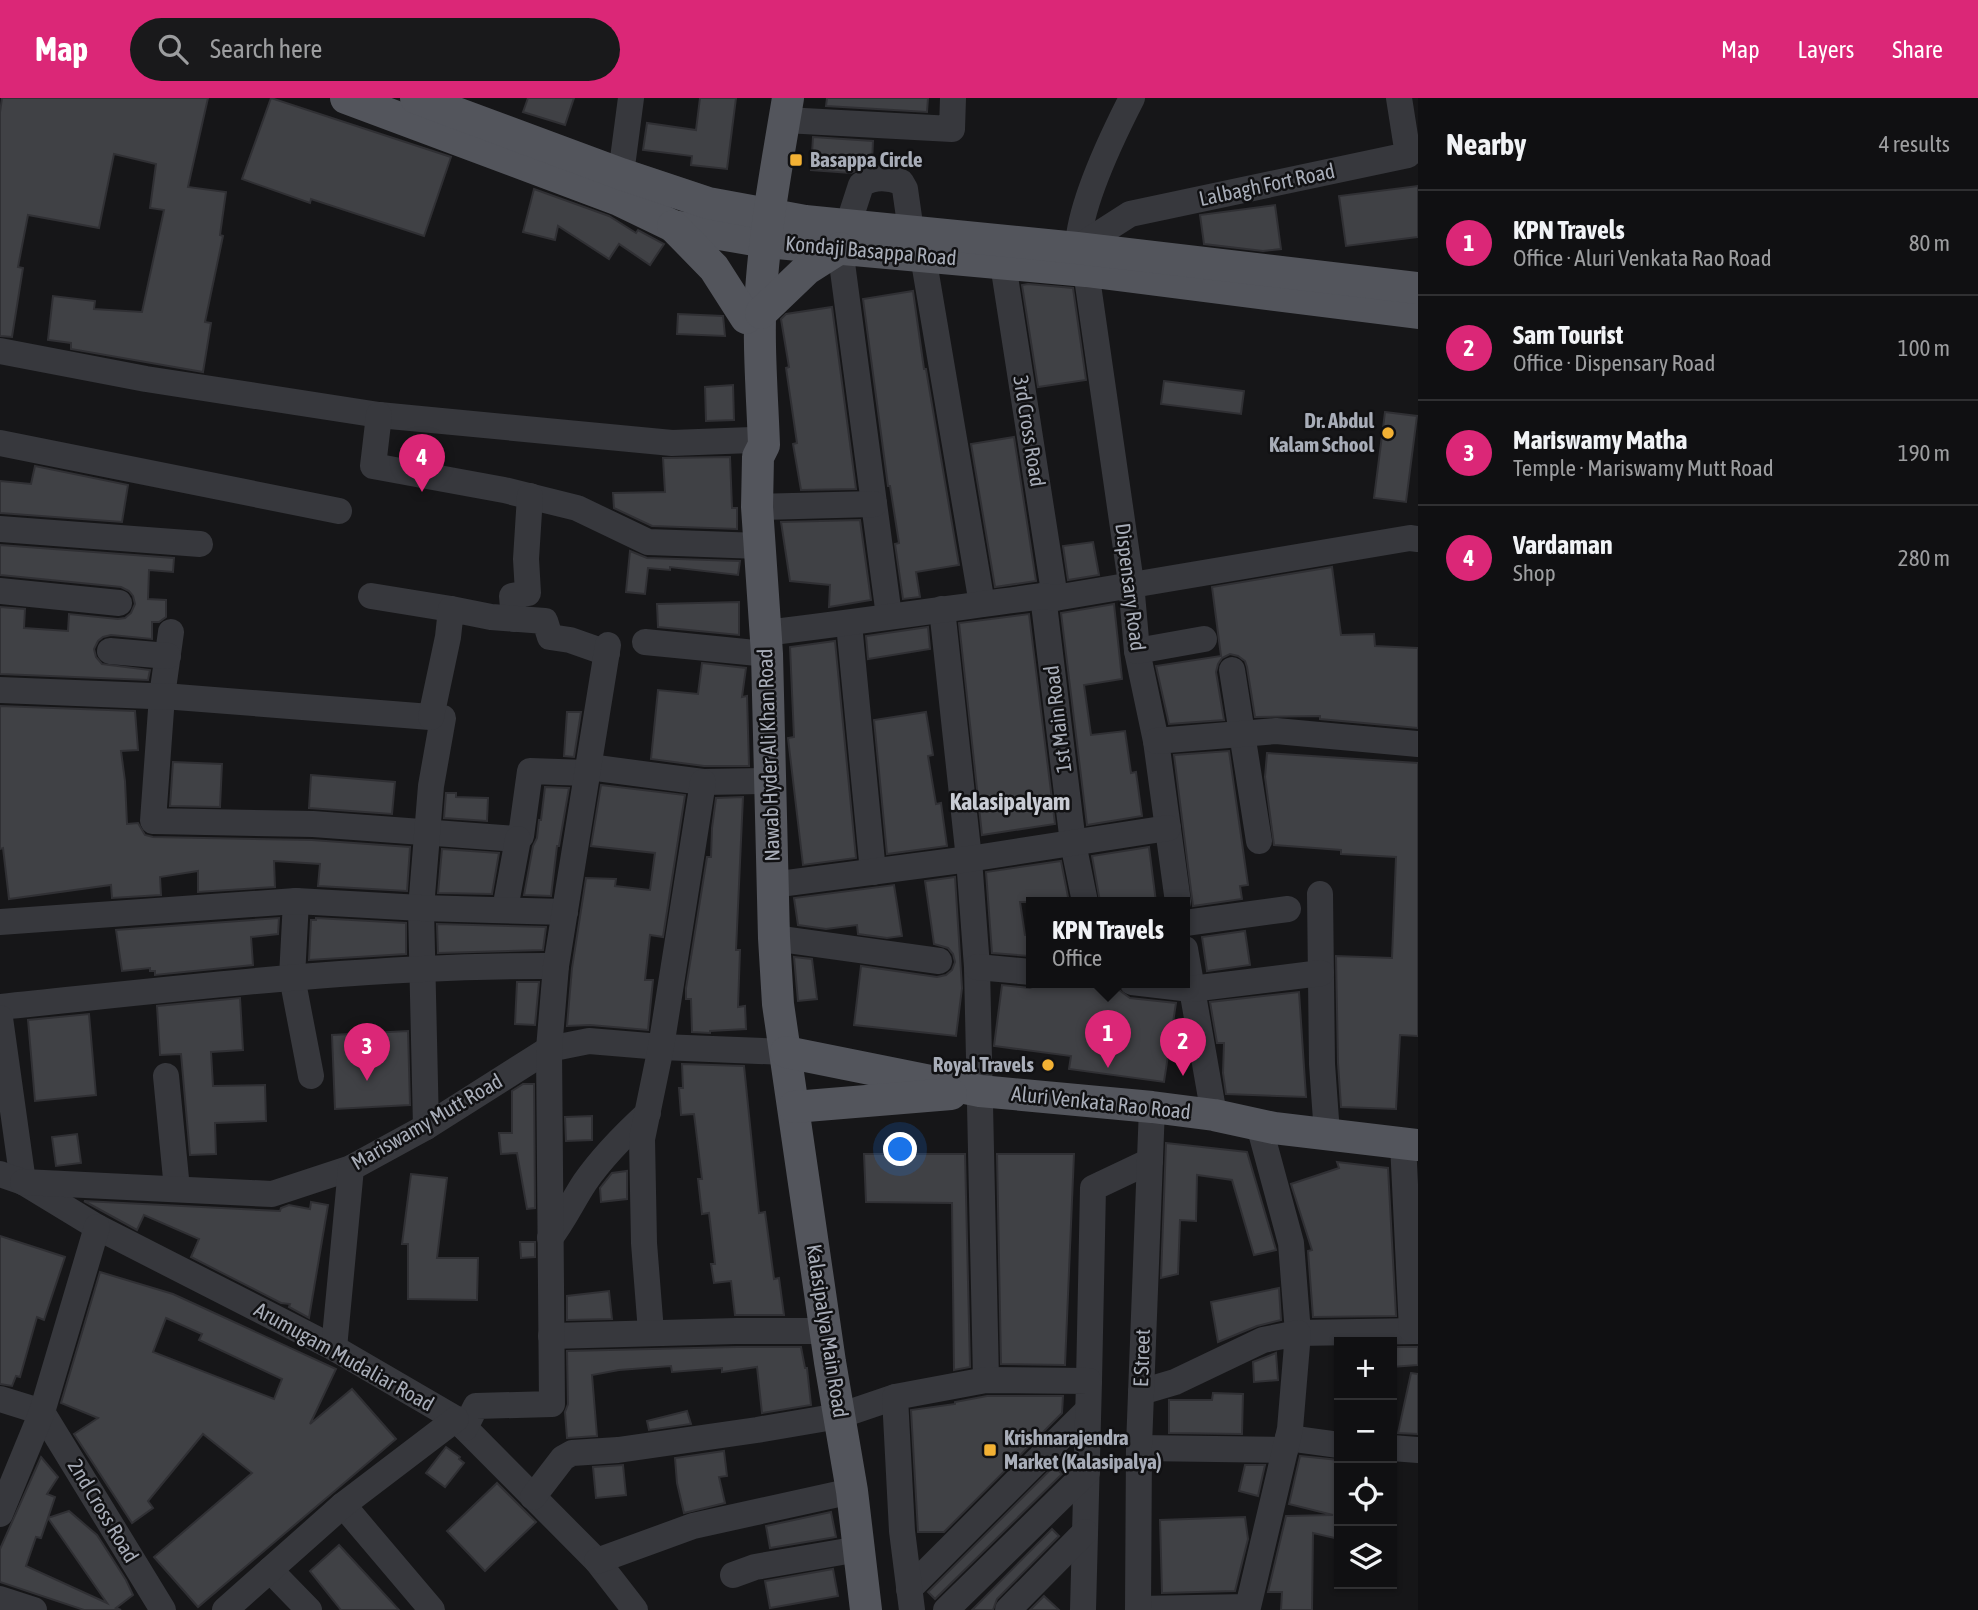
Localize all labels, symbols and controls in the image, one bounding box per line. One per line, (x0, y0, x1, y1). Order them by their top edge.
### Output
search box (130, 18, 620, 81)
text: Map (35, 30, 88, 68)
icon: search (154, 30, 192, 68)
text: Search here (210, 34, 322, 64)
text: Map (1721, 36, 1760, 63)
text: Layers (1798, 36, 1854, 63)
text: Share (1892, 36, 1943, 63)
text: Nearby (1446, 127, 1526, 161)
text: 4 results (1879, 131, 1950, 157)
place label: Basappa Circle (810, 147, 923, 171)
marker: Basappa Circle (788, 152, 804, 168)
street label: Lalbagh Fort Road (1197, 158, 1337, 210)
text: KPN Travels (1513, 215, 1625, 245)
text: 1 (1464, 230, 1474, 256)
text: 80 m (1909, 230, 1950, 256)
street label: Kondaji Basappa Road (785, 231, 958, 269)
text: Office · Aluri Venkata Rao Road (1513, 245, 1772, 271)
text: Sam Tourist (1513, 320, 1623, 350)
text: 2 (1464, 335, 1474, 361)
text: 100 m (1898, 335, 1950, 361)
text: Office · Dispensary Road (1513, 350, 1715, 376)
street label: 3rd Cross Road (1009, 374, 1051, 488)
place label: Dr. Abdul Kalam School (1269, 408, 1374, 456)
marker: Dr. Abdul Kalam School (1380, 425, 1396, 441)
text: Mariswamy Matha (1513, 425, 1687, 455)
pin: 4 (399, 434, 445, 492)
text: 3 (1464, 440, 1474, 466)
text: 190 m (1898, 440, 1950, 466)
text: Temple · Mariswamy Mutt Road (1513, 455, 1774, 481)
street label: Dispensary Road (1111, 522, 1151, 652)
text: Vardaman (1513, 530, 1613, 560)
text: 4 (1464, 545, 1474, 571)
text: 280 m (1898, 545, 1950, 571)
text: Shop (1513, 560, 1556, 586)
street label: Nawab Hyder Ali Khan Road (752, 648, 784, 862)
street label: 1st Main Road (1039, 664, 1076, 774)
district label: Kalasipalyam (950, 788, 1070, 815)
popup (1026, 897, 1190, 988)
text: KPN Travels (1052, 915, 1164, 945)
text: Office (1052, 945, 1102, 971)
pin: 1 (1085, 1010, 1131, 1068)
pin: 2 (1160, 1018, 1206, 1076)
pin: 3 (344, 1023, 390, 1081)
place label: Royal Travels (933, 1052, 1035, 1076)
marker: Royal Travels (1040, 1057, 1056, 1073)
street label: Mariswamy Mutt Road (347, 1068, 506, 1174)
street label: Aluri Venkata Rao Road (1010, 1081, 1192, 1123)
your location (883, 1132, 917, 1166)
street label: Kalasipalya Main Road (802, 1242, 854, 1419)
street label: Arumugam Mudaliar Road (251, 1297, 438, 1415)
street label: E Street (1128, 1329, 1154, 1387)
map controls (1334, 1337, 1397, 1589)
button: + (1334, 1337, 1397, 1400)
button: − (1334, 1400, 1397, 1463)
place label: Krishnarajendra Market (Kalasipalya) (1004, 1425, 1162, 1473)
marker: Krishnarajendra Market (Kalasipalya) (982, 1442, 998, 1458)
street label: 2nd Cross Road (64, 1455, 144, 1566)
button: locate (1334, 1463, 1397, 1526)
button: layers (1334, 1526, 1397, 1589)

